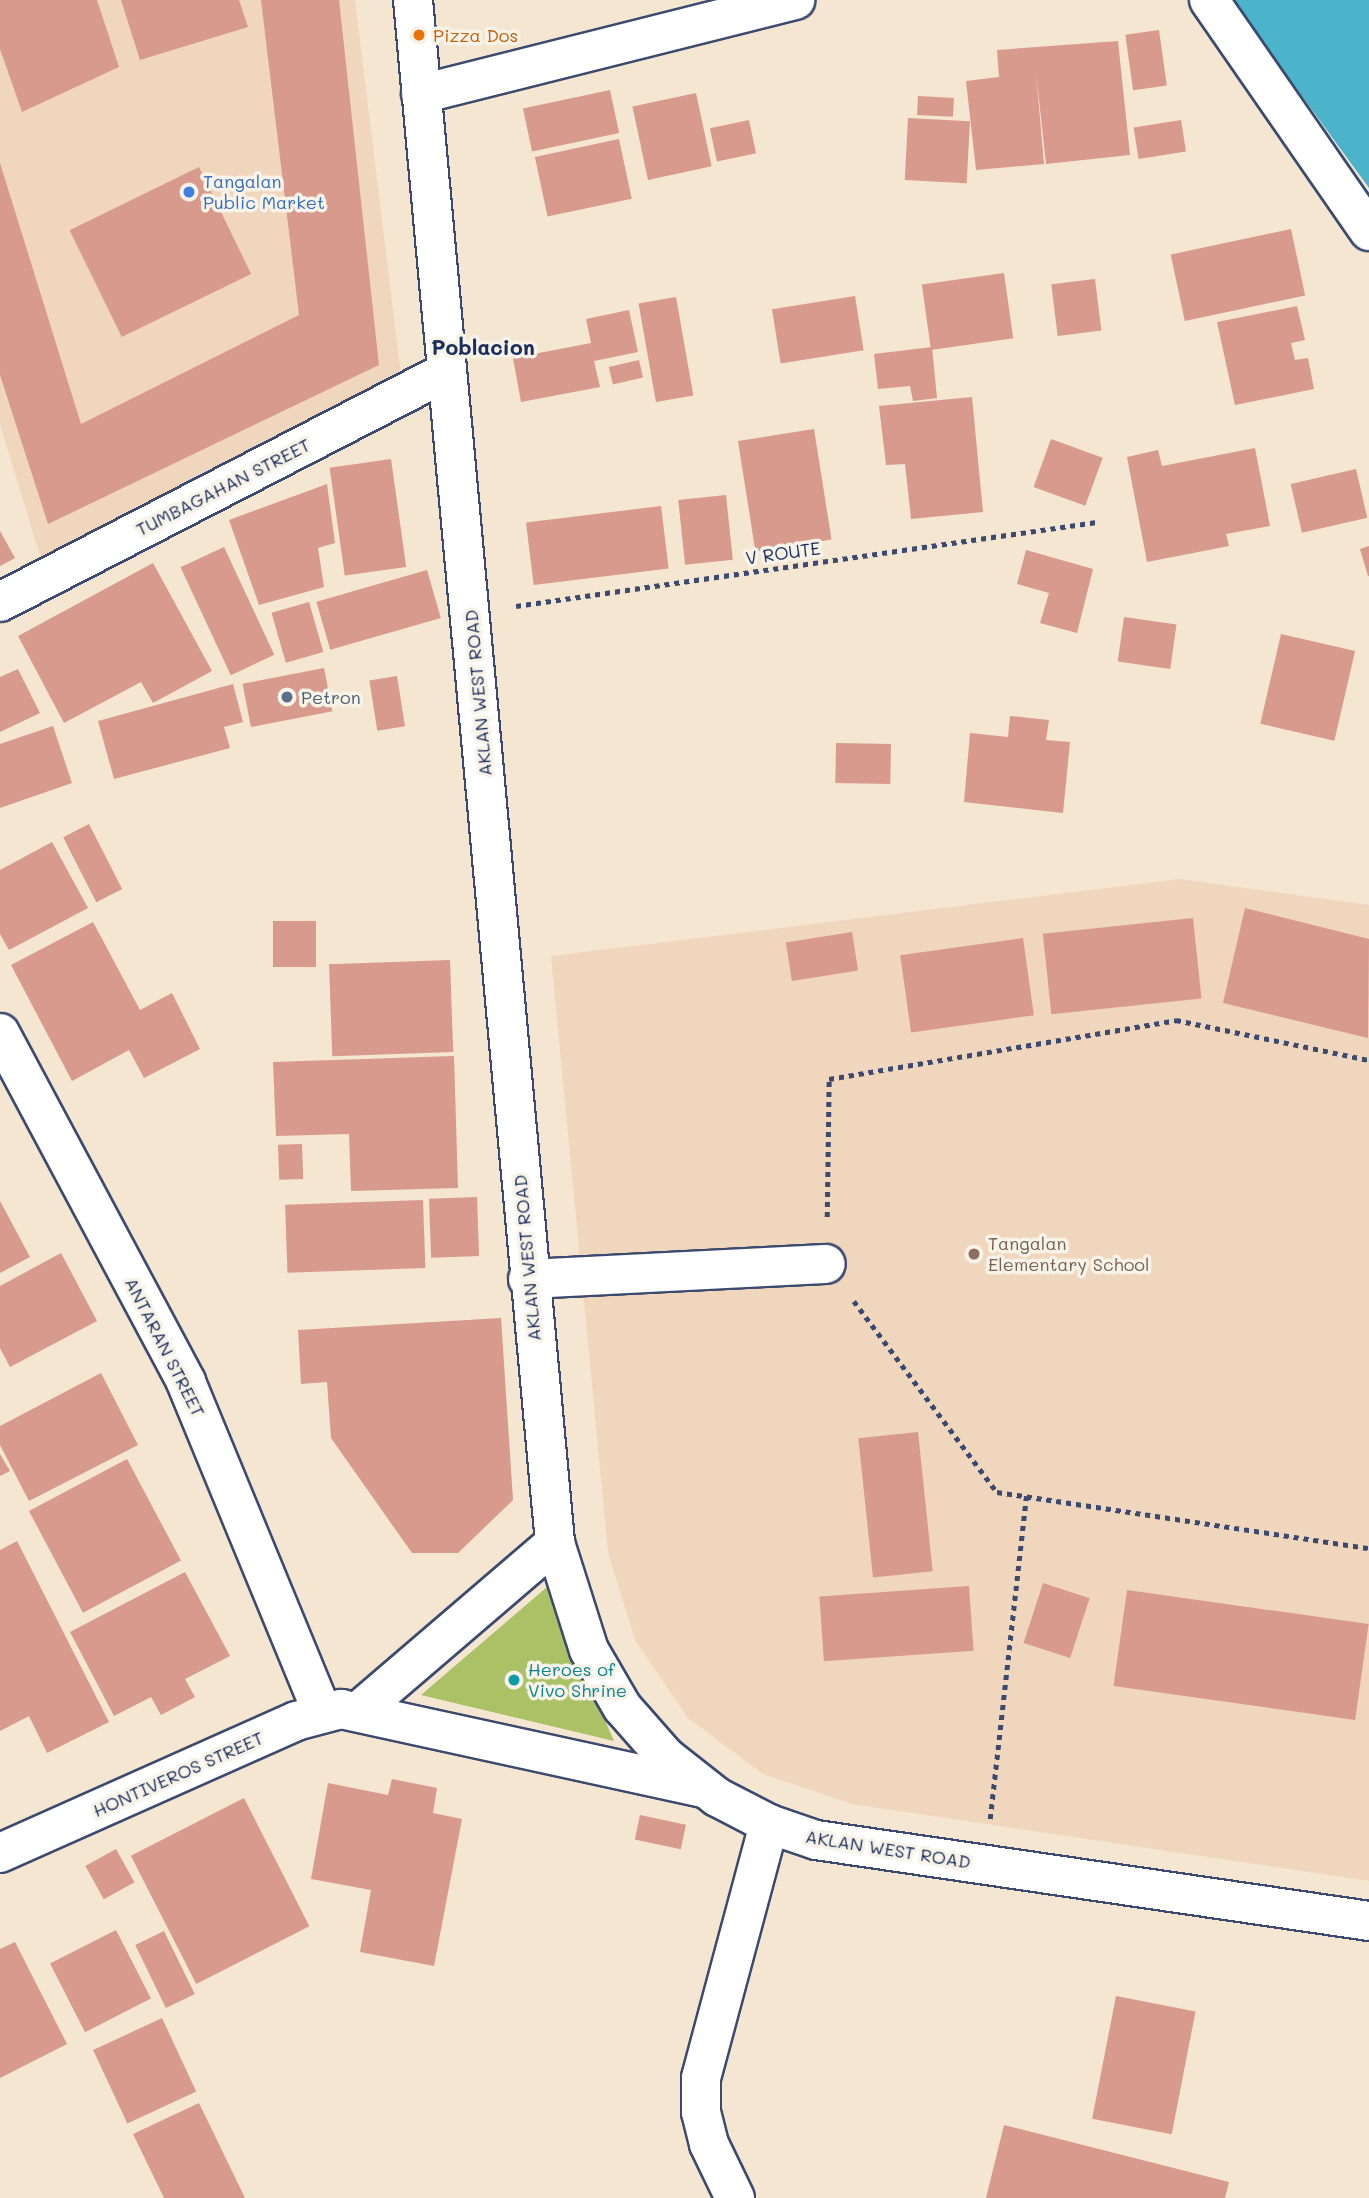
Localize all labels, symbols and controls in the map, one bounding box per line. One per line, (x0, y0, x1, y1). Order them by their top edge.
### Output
place label: Pizza Dos (433, 24, 518, 46)
marker: Pizza Dos (411, 27, 427, 43)
place label: Tangalan Public Market (203, 171, 325, 214)
marker: Tangalan Public Market (181, 184, 197, 200)
district label: Poblacion (431, 334, 535, 360)
street label: TUMBAGAHAN STREET (132, 434, 314, 540)
street label: V ROUTE (744, 537, 822, 569)
street label: AKLAN WEST ROAD (460, 609, 496, 777)
place label: Petron (301, 686, 361, 708)
marker: Petron (279, 689, 295, 705)
street label: AKLAN WEST ROAD (509, 1174, 545, 1342)
place label: Tangalan Elementary School (988, 1233, 1149, 1276)
marker: Tangalan Elementary School (966, 1246, 982, 1262)
street label: ANTARAN STREET (121, 1274, 209, 1420)
place label: Heroes of Vivo Shrine (528, 1659, 627, 1702)
marker: Heroes of Vivo Shrine (506, 1672, 522, 1688)
street label: HONTIVEROS STREET (89, 1727, 267, 1821)
street label: AKLAN WEST ROAD (804, 1825, 972, 1873)

